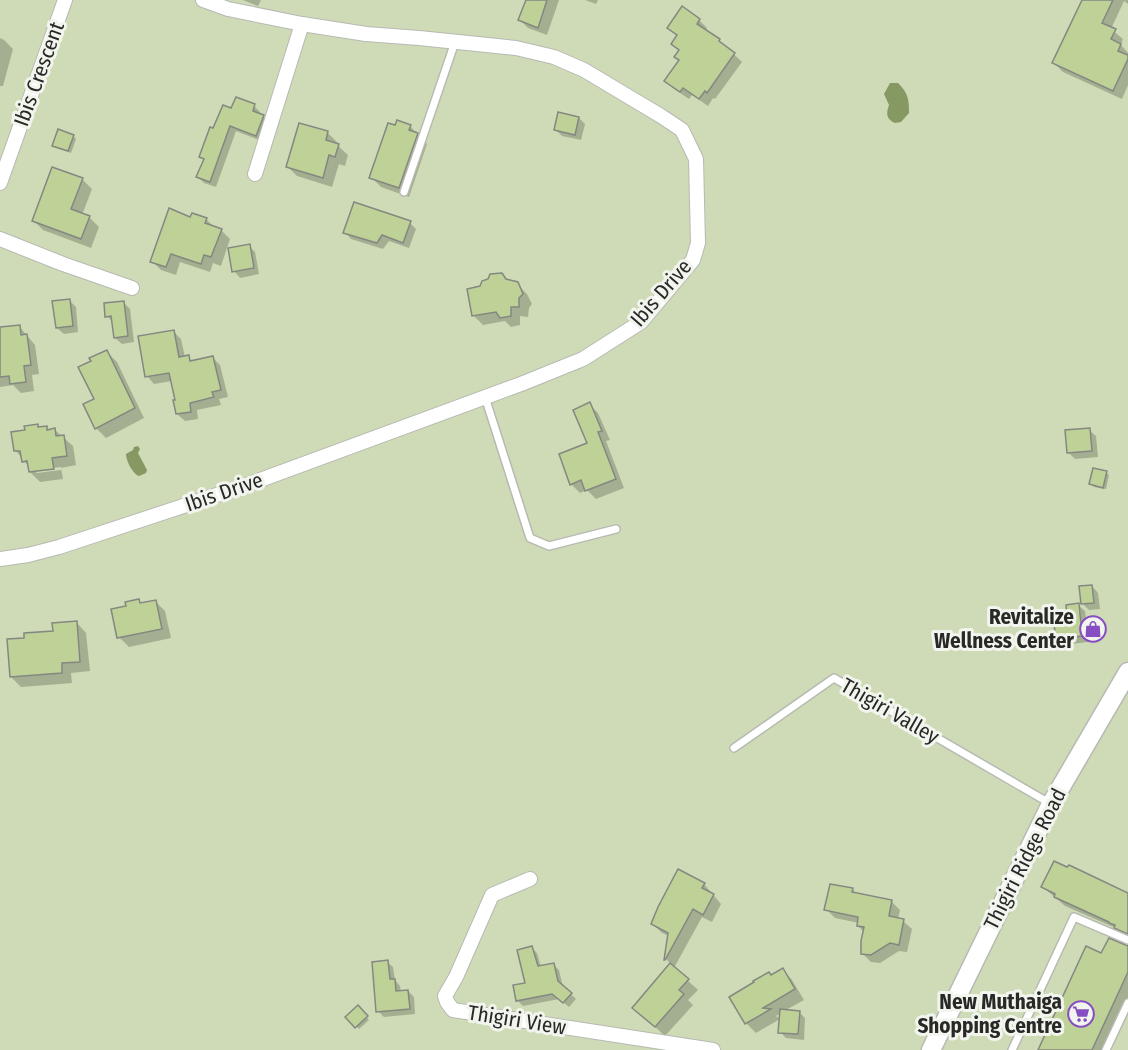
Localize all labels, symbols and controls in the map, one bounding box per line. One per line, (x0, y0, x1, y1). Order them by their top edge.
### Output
street label: Ibis Crescent (8, 18, 70, 130)
street label: Ibis Drive (625, 254, 697, 332)
street label: Ibis Drive (182, 467, 266, 517)
place label: Revitalize Wellness Center (934, 604, 1074, 654)
shop icon: Revitalize Wellness Center (1078, 614, 1108, 644)
street label: Thigiri Valley (836, 672, 944, 750)
street label: Thigiri Ridge Road (978, 784, 1072, 934)
place label: New Muthaiga Shopping Centre (917, 989, 1062, 1039)
street label: Thigiri View (466, 999, 568, 1041)
supermarket icon: New Muthaiga Shopping Centre (1066, 999, 1096, 1029)

